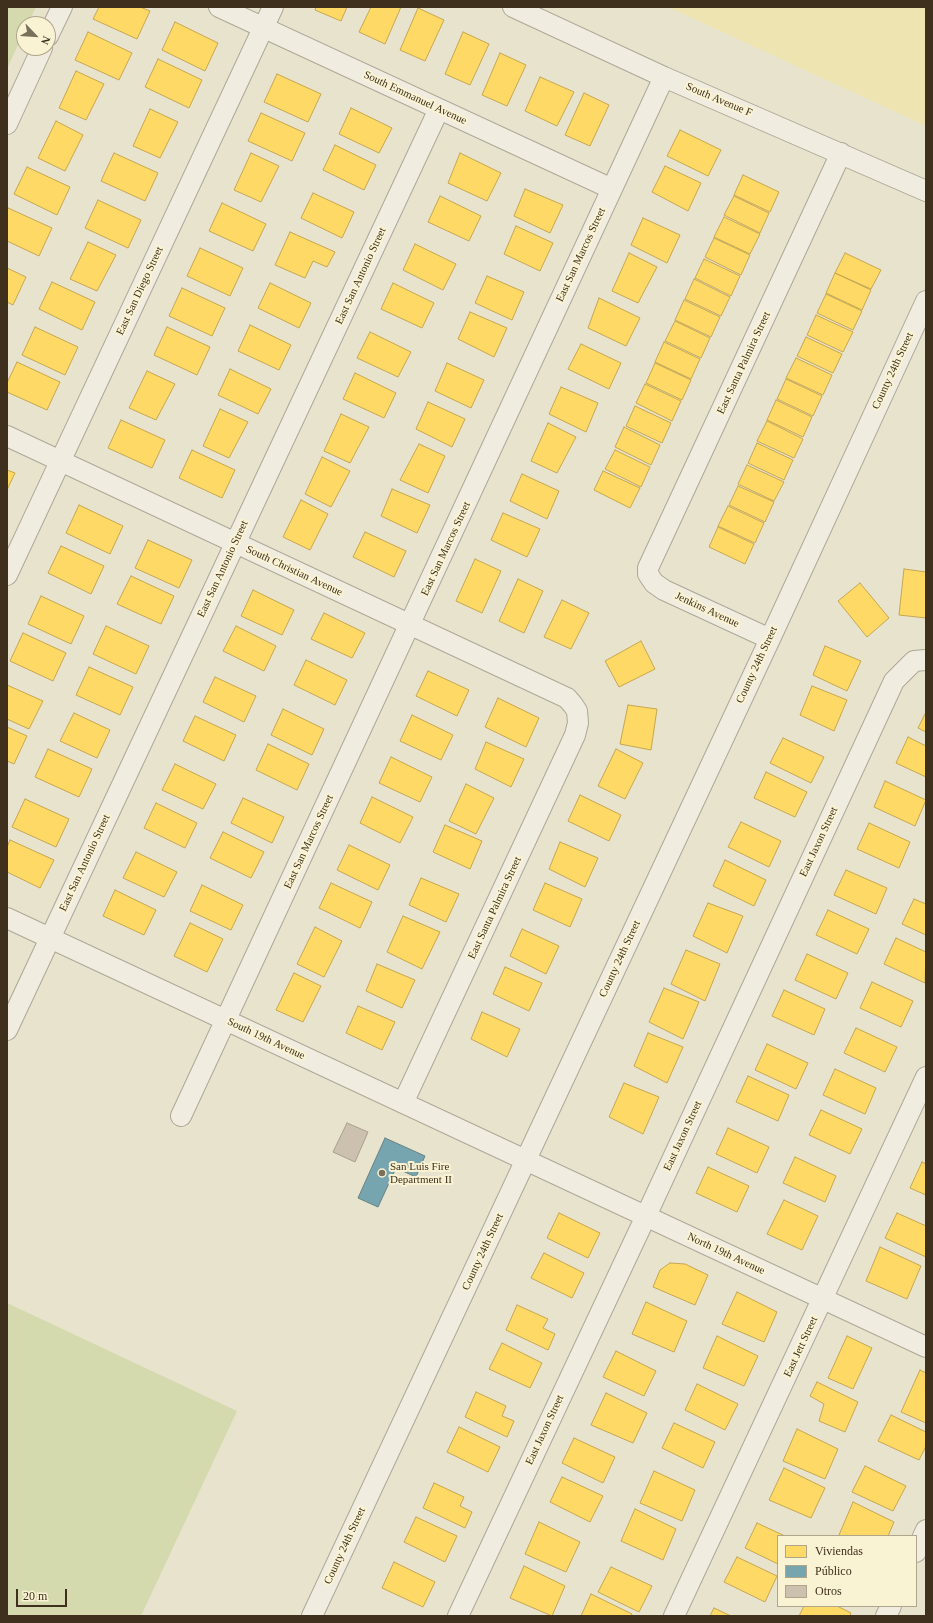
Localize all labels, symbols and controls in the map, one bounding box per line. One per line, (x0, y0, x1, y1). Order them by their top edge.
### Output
north arrow (16, 16, 56, 56)
text: N (39, 35, 53, 47)
street label: South Emmanuel Avenue (361, 68, 469, 128)
street label: South Avenue F (684, 80, 754, 120)
street label: East San Marcos Street (553, 206, 609, 304)
street label: East San Antonio Street (333, 225, 389, 327)
street label: East San Diego Street (114, 245, 166, 337)
street label: East Santa Palmira Street (714, 310, 774, 416)
street label: County 24th Street (869, 331, 917, 411)
street label: East San Marcos Street (418, 500, 474, 598)
street label: East San Antonio Street (195, 518, 251, 620)
street label: South Christian Avenue (244, 543, 344, 599)
street label: Jenkins Avenue (673, 589, 741, 631)
street label: County 24th Street (733, 625, 781, 705)
street label: East San Marcos Street (281, 793, 337, 891)
street label: East Jaxon Street (797, 805, 841, 879)
street label: East San Antonio Street (57, 812, 113, 914)
street label: East Santa Palmira Street (465, 855, 525, 961)
street label: County 24th Street (596, 919, 644, 999)
street label: South 19th Avenue (225, 1015, 307, 1063)
street label: East Jaxon Street (661, 1099, 705, 1173)
place label: San Luis Fire Department II (390, 1160, 452, 1186)
marker: San Luis Fire Department II (377, 1168, 387, 1178)
street label: County 24th Street (459, 1212, 507, 1292)
street label: North 19th Avenue (685, 1230, 767, 1278)
street label: East Jett Street (781, 1315, 821, 1379)
street label: East Jaxon Street (523, 1393, 567, 1467)
street label: County 24th Street (321, 1506, 369, 1586)
legend (777, 1535, 917, 1607)
text: Viviendas (815, 1544, 863, 1558)
text: Público (815, 1564, 852, 1578)
scale bar (18, 1581, 69, 1607)
text: Otros (815, 1584, 842, 1598)
text: 20 m (23, 1589, 47, 1603)

